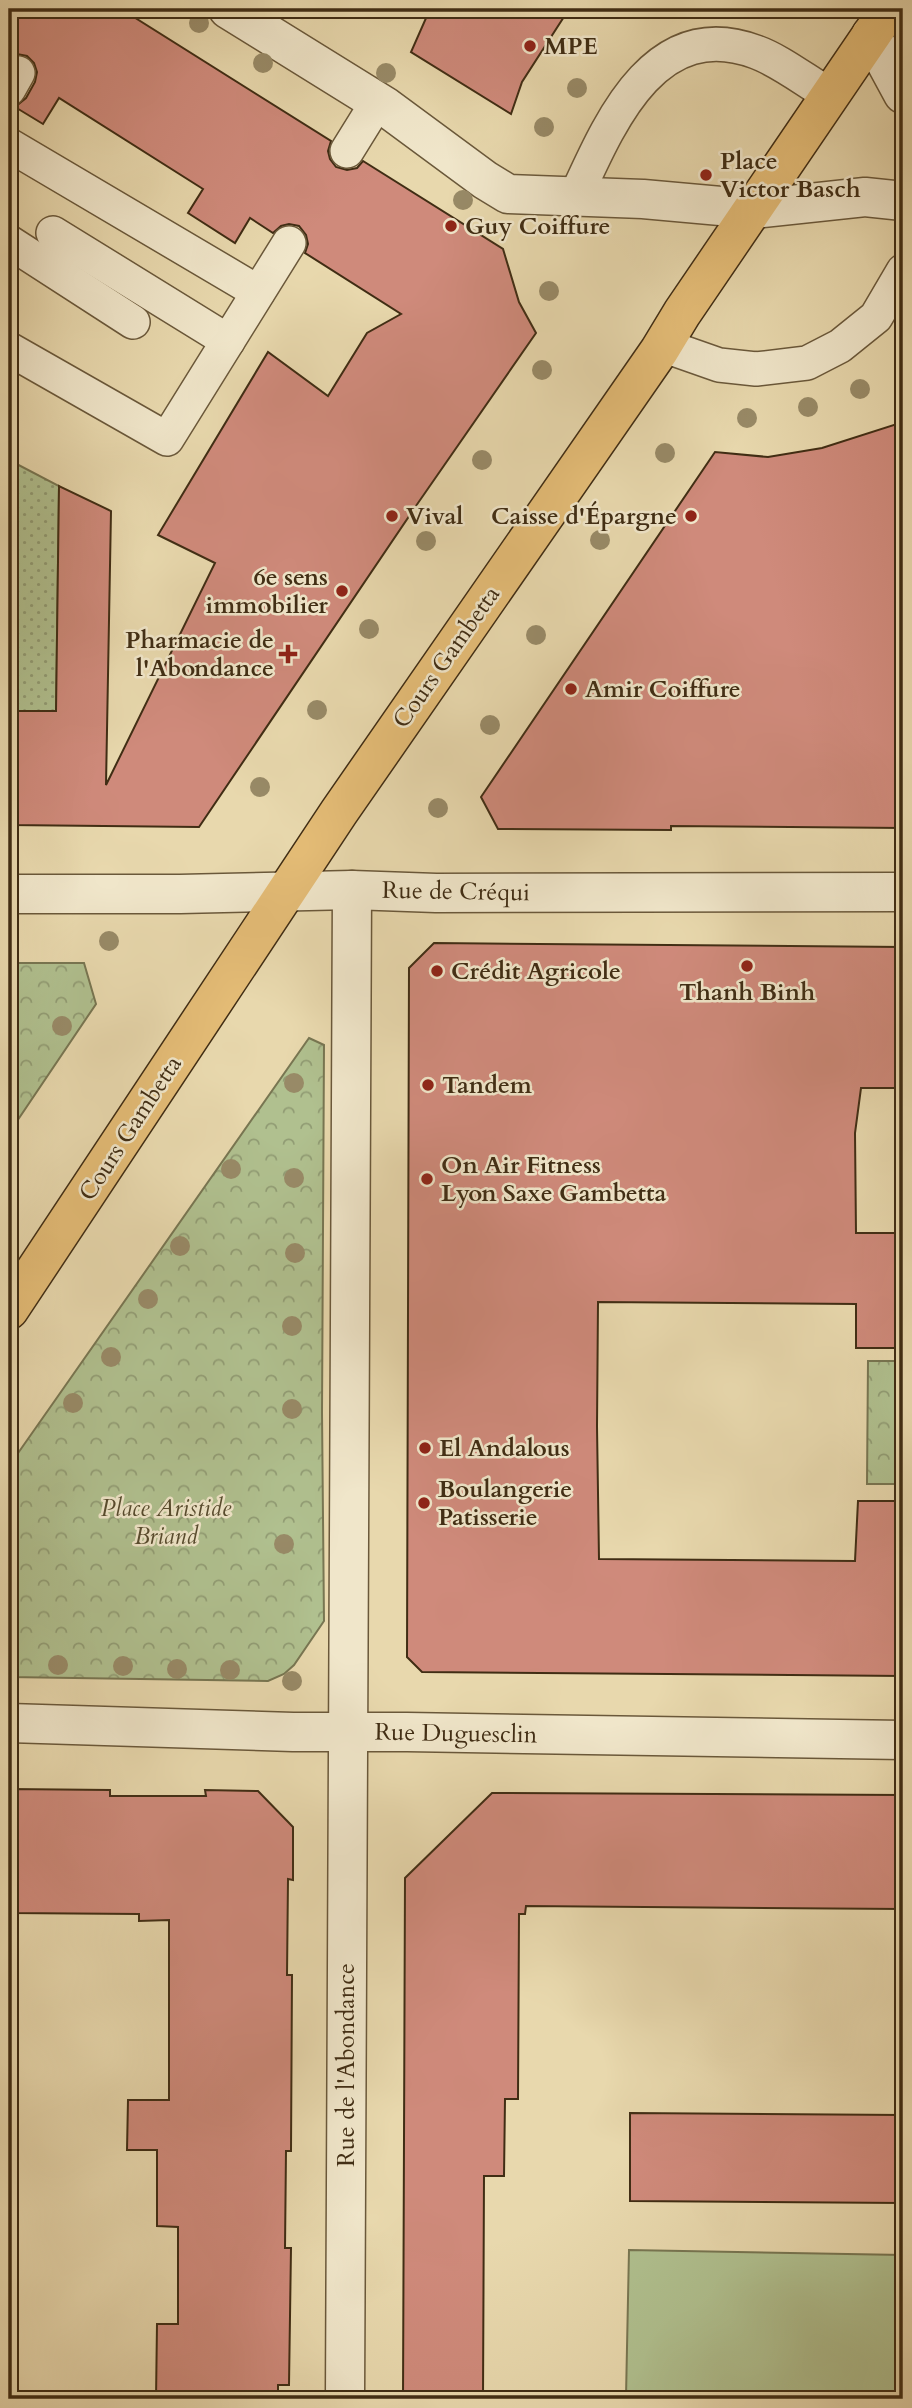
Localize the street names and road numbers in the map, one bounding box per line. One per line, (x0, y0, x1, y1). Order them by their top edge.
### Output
street label: Cours Gambetta (385, 579, 508, 735)
street label: Rue de Créqui (382, 874, 531, 909)
street label: Cours Gambetta (71, 1049, 190, 1207)
street label: Rue Duguesclin (374, 1716, 538, 1751)
street label: Rue de l'Abondance (330, 1963, 363, 2167)

